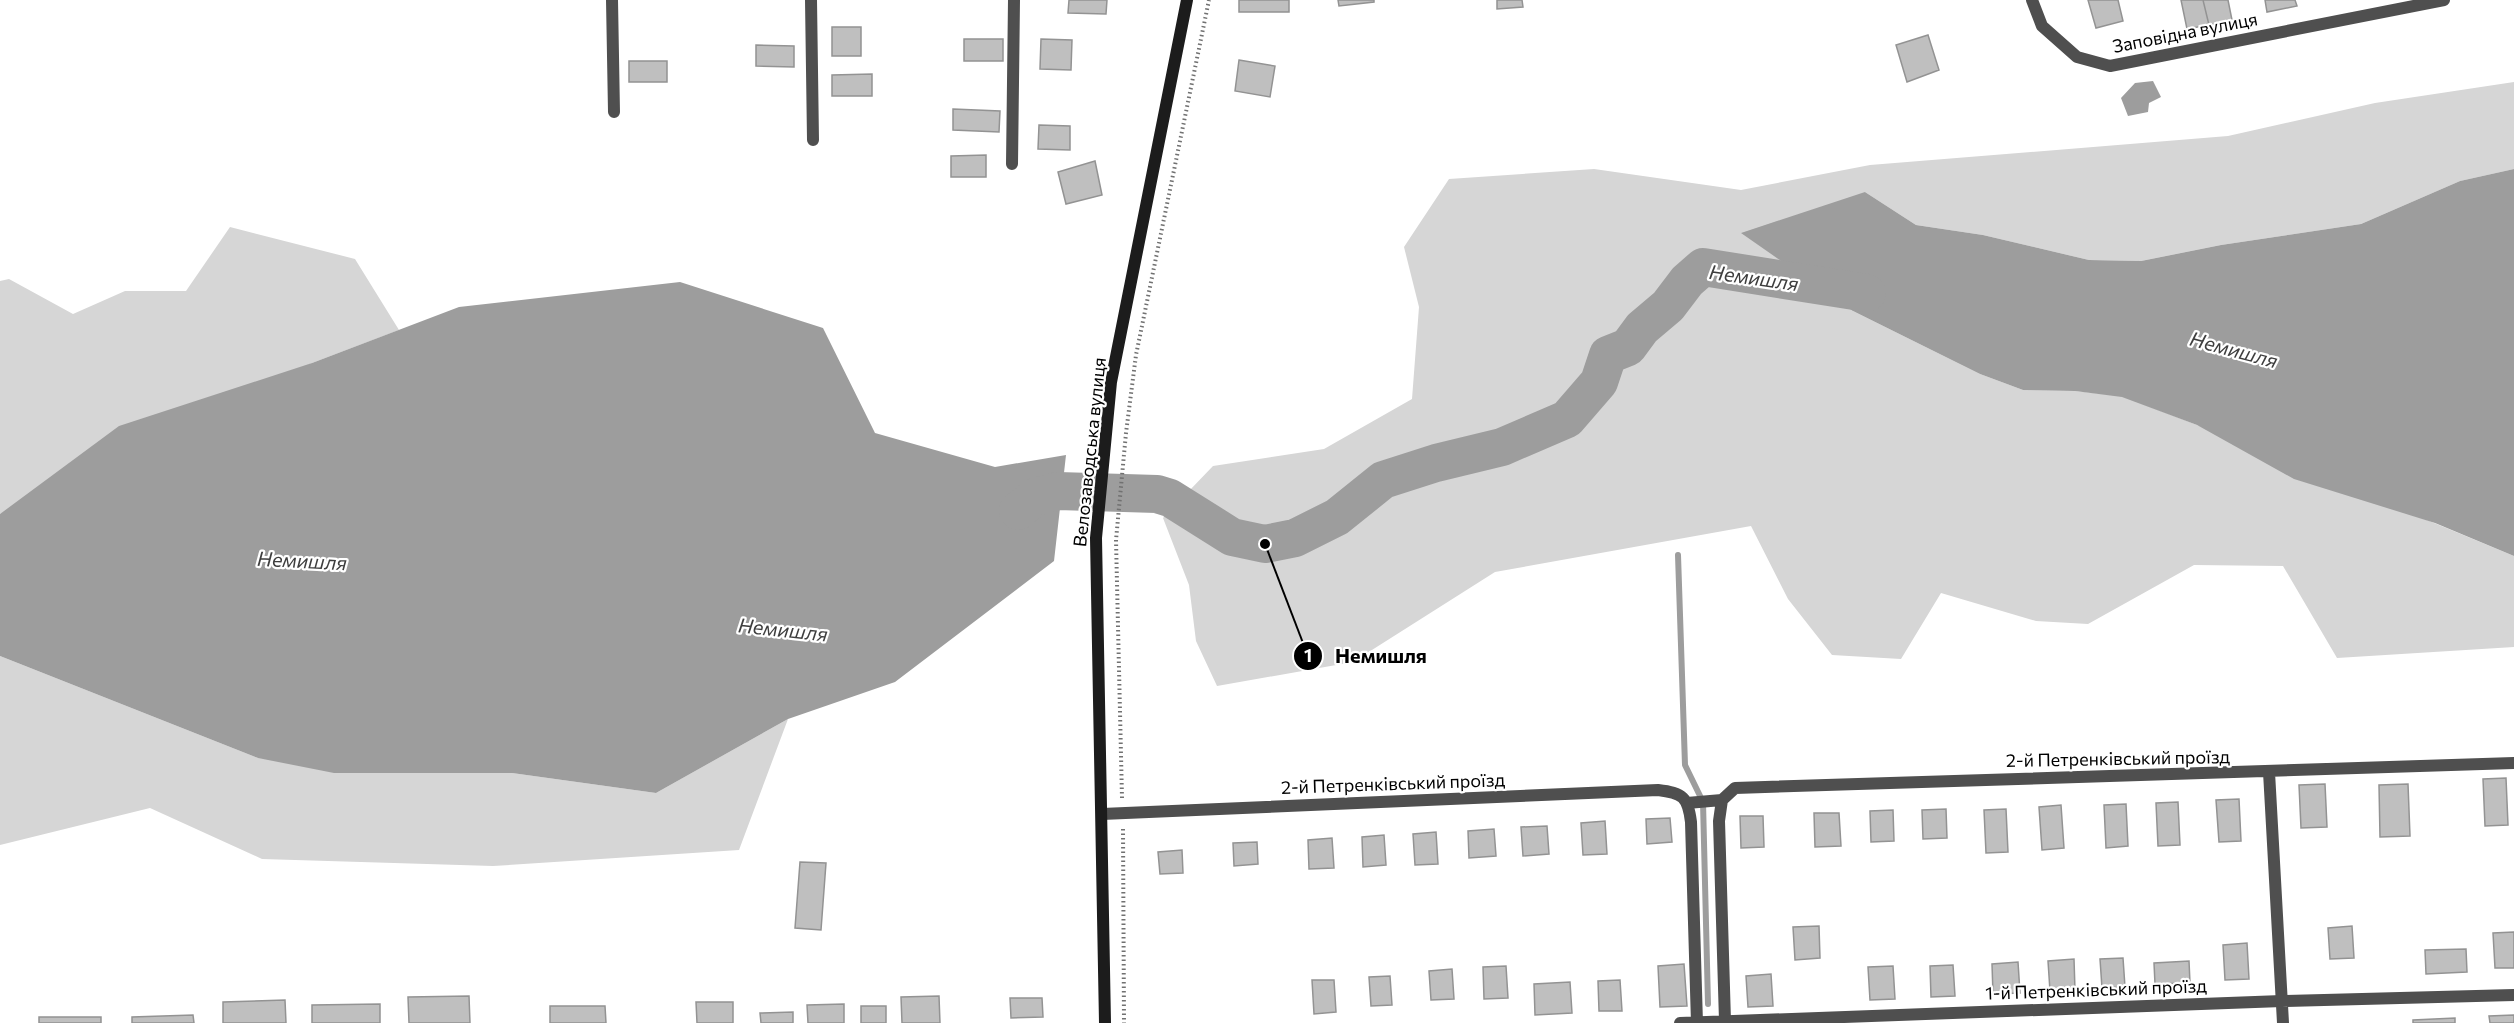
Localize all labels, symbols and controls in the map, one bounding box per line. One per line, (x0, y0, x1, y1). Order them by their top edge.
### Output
street label: Заповідна вулиця (2111, 7, 2259, 57)
water label: Немишля (1708, 259, 1800, 295)
water label: Немишля (2187, 326, 2281, 372)
street label: Велозаводська вулиця (1068, 356, 1110, 548)
water label: Немишля (256, 546, 348, 574)
water label: Немишля (737, 612, 829, 646)
callout: Немишля (1293, 637, 1438, 675)
text: Немишля (1335, 643, 1427, 667)
text: 1 (1304, 644, 1312, 666)
street label: 2-й Петренківський проїзд (2006, 745, 2231, 771)
street label: 2-й Петренківський проїзд (1281, 768, 1506, 798)
street label: 1-й Петренківський проїзд (1985, 974, 2208, 1004)

